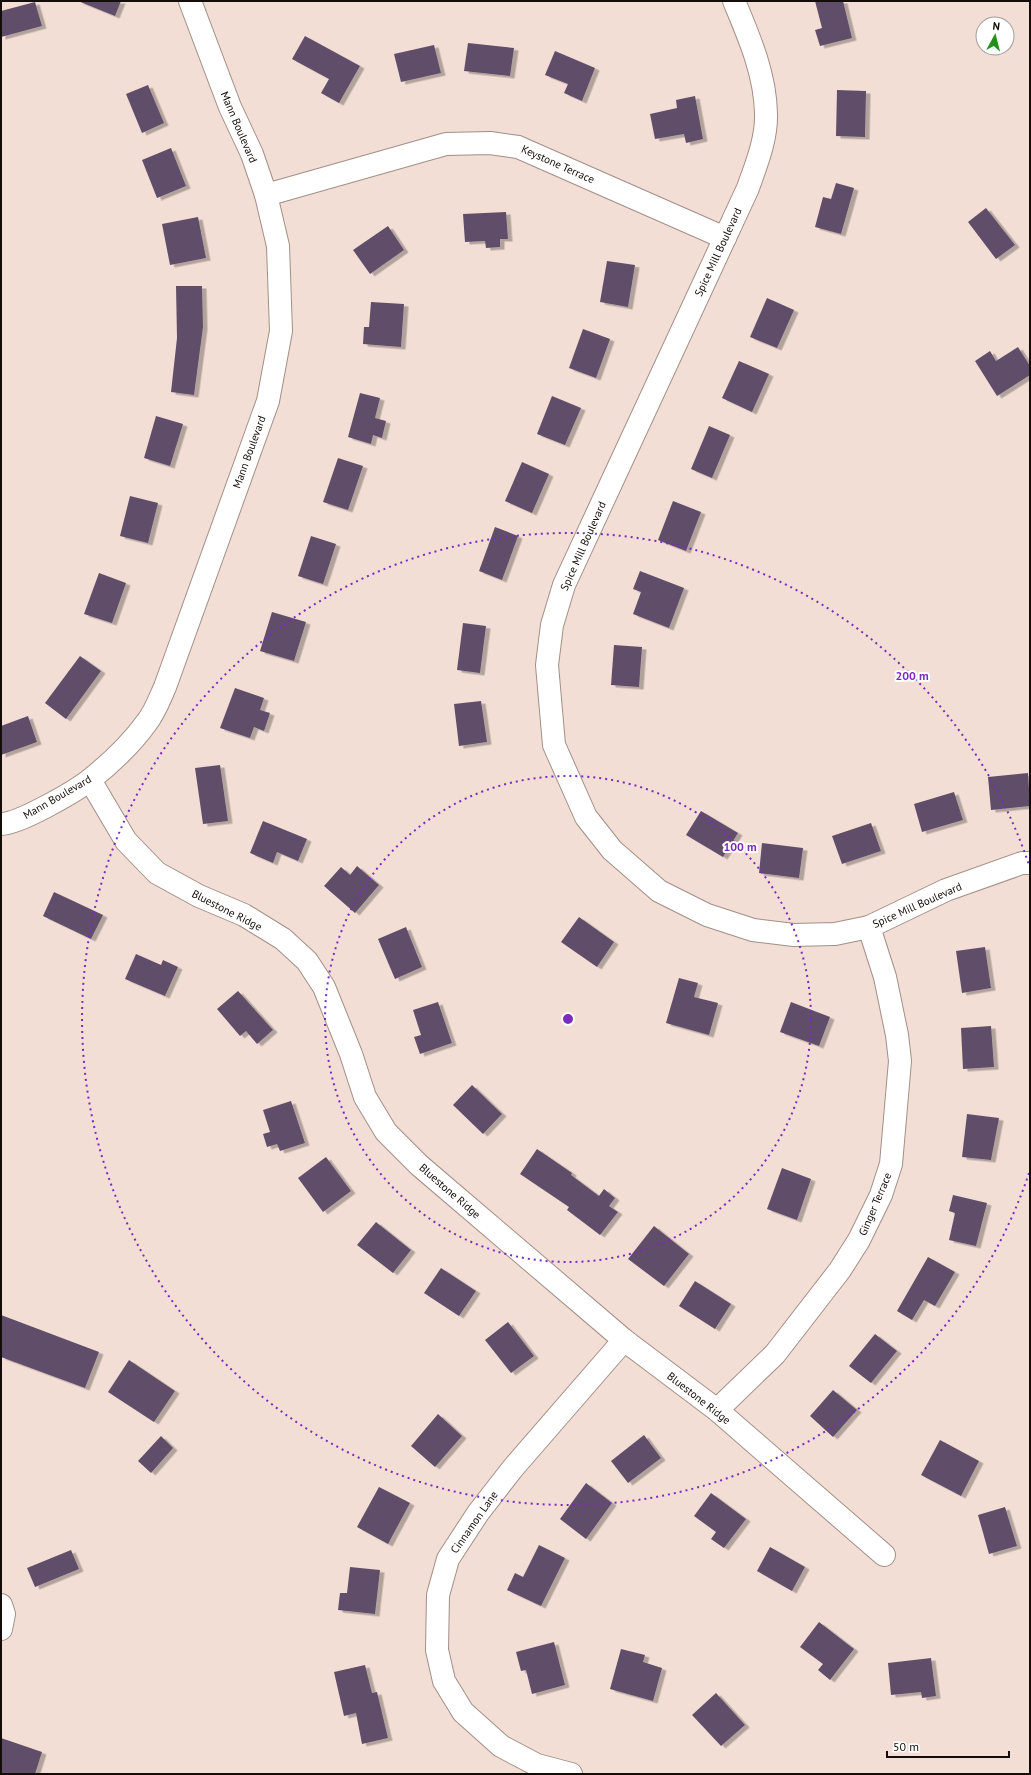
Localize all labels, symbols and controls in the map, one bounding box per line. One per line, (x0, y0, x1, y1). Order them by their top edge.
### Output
north arrow (975, 16, 1015, 56)
text: N (992, 19, 1001, 33)
street label: Mann Boulevard (218, 89, 260, 165)
street label: Keystone Terrace (519, 142, 597, 187)
street label: Spice Mill Boulevard (691, 205, 745, 299)
street label: Mann Boulevard (229, 414, 269, 490)
street label: Spice Mill Boulevard (557, 499, 609, 593)
text: 200 m (895, 668, 929, 683)
street label: Mann Boulevard (20, 772, 94, 822)
text: 100 m (723, 839, 757, 854)
street label: Spice Mill Boulevard (870, 879, 964, 931)
street label: Bluestone Ridge (190, 886, 265, 934)
centre of rings (561, 1012, 575, 1026)
street label: Bluestone Ridge (416, 1161, 484, 1222)
street label: Ginger Terrace (855, 1170, 895, 1238)
street label: Bluestone Ridge (664, 1369, 734, 1427)
street label: Cinnamon Lane (447, 1488, 501, 1556)
scale bar (887, 1733, 1009, 1759)
text: 50 m (893, 1739, 919, 1754)

